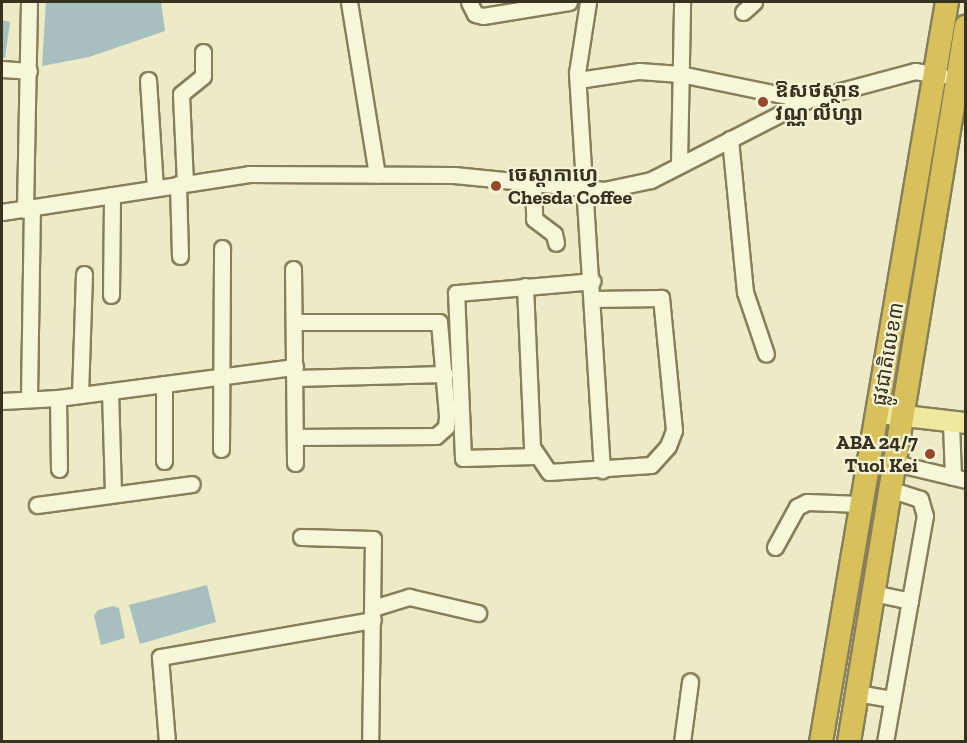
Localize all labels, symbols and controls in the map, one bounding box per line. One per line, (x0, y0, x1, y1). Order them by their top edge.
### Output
place label: ឱសថស្ថាន វណ្ណ លីហ្សា (775, 78, 863, 125)
marker: ឱសថស្ថាន វណ្ណ លីហ្សា (756, 95, 770, 109)
place label: ចេស្ដាកាហ្វេ Chesda Coffee (508, 162, 632, 209)
marker: ចេស្ដាកាហ្វេ Chesda Coffee (489, 179, 503, 193)
street label: ផ្លូវជាតិលេខ៣ (867, 300, 909, 408)
place label: ABA 24/7 Tuol Kei (835, 430, 918, 477)
marker: ABA 24/7 Tuol Kei (923, 447, 937, 461)

